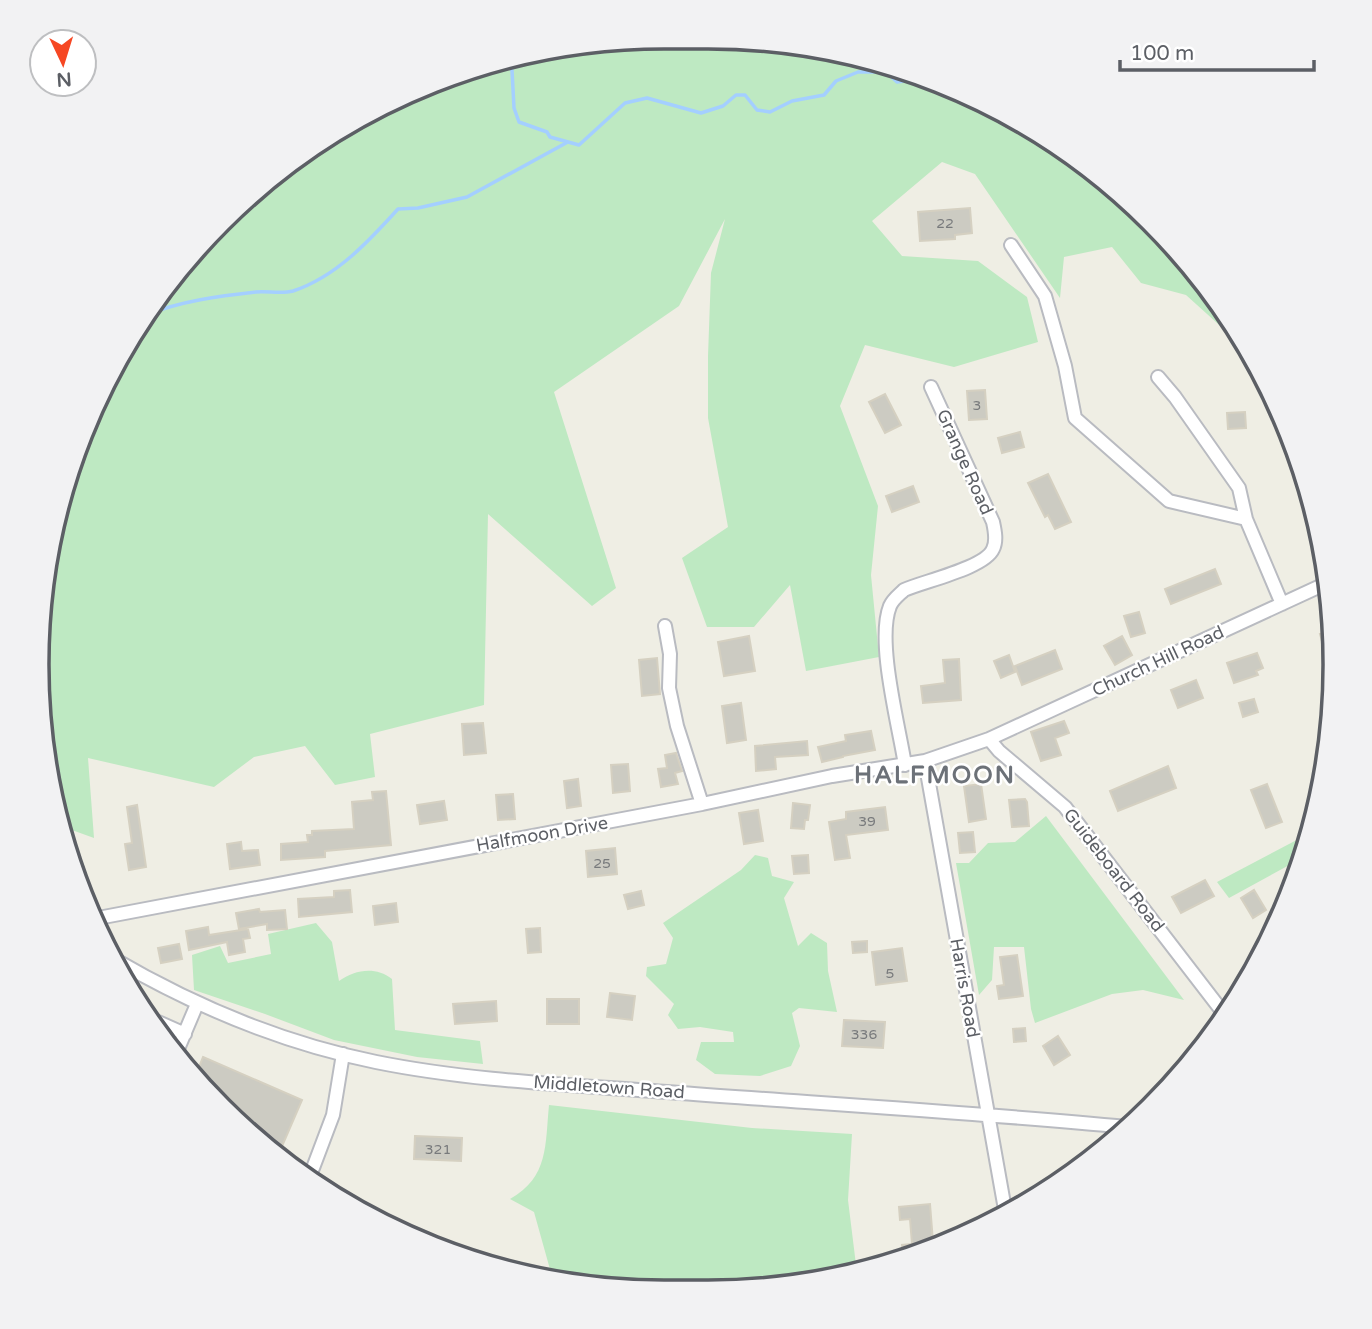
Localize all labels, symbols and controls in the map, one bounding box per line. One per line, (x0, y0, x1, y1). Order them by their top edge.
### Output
north arrow (28, 28, 98, 98)
scale bar (1120, 28, 1314, 72)
text: 100 m (1130, 41, 1194, 66)
text: N (56, 67, 72, 90)
house number: 22 (936, 215, 954, 232)
house number: 3 (973, 397, 981, 414)
street label: Grange Road (932, 406, 998, 518)
street label: Church Hill Road (1089, 621, 1227, 701)
district label: HALFMOON (854, 761, 1016, 790)
street label: Guideboard Road (1059, 804, 1169, 936)
street label: Halfmoon Drive (474, 812, 610, 856)
house number: 39 (858, 813, 876, 830)
house number: 25 (593, 855, 611, 872)
street label: Harris Road (945, 937, 985, 1039)
house number: 5 (886, 965, 894, 982)
house number: 336 (851, 1026, 877, 1043)
street label: Middletown Road (533, 1071, 685, 1103)
house number: 321 (425, 1141, 451, 1158)

